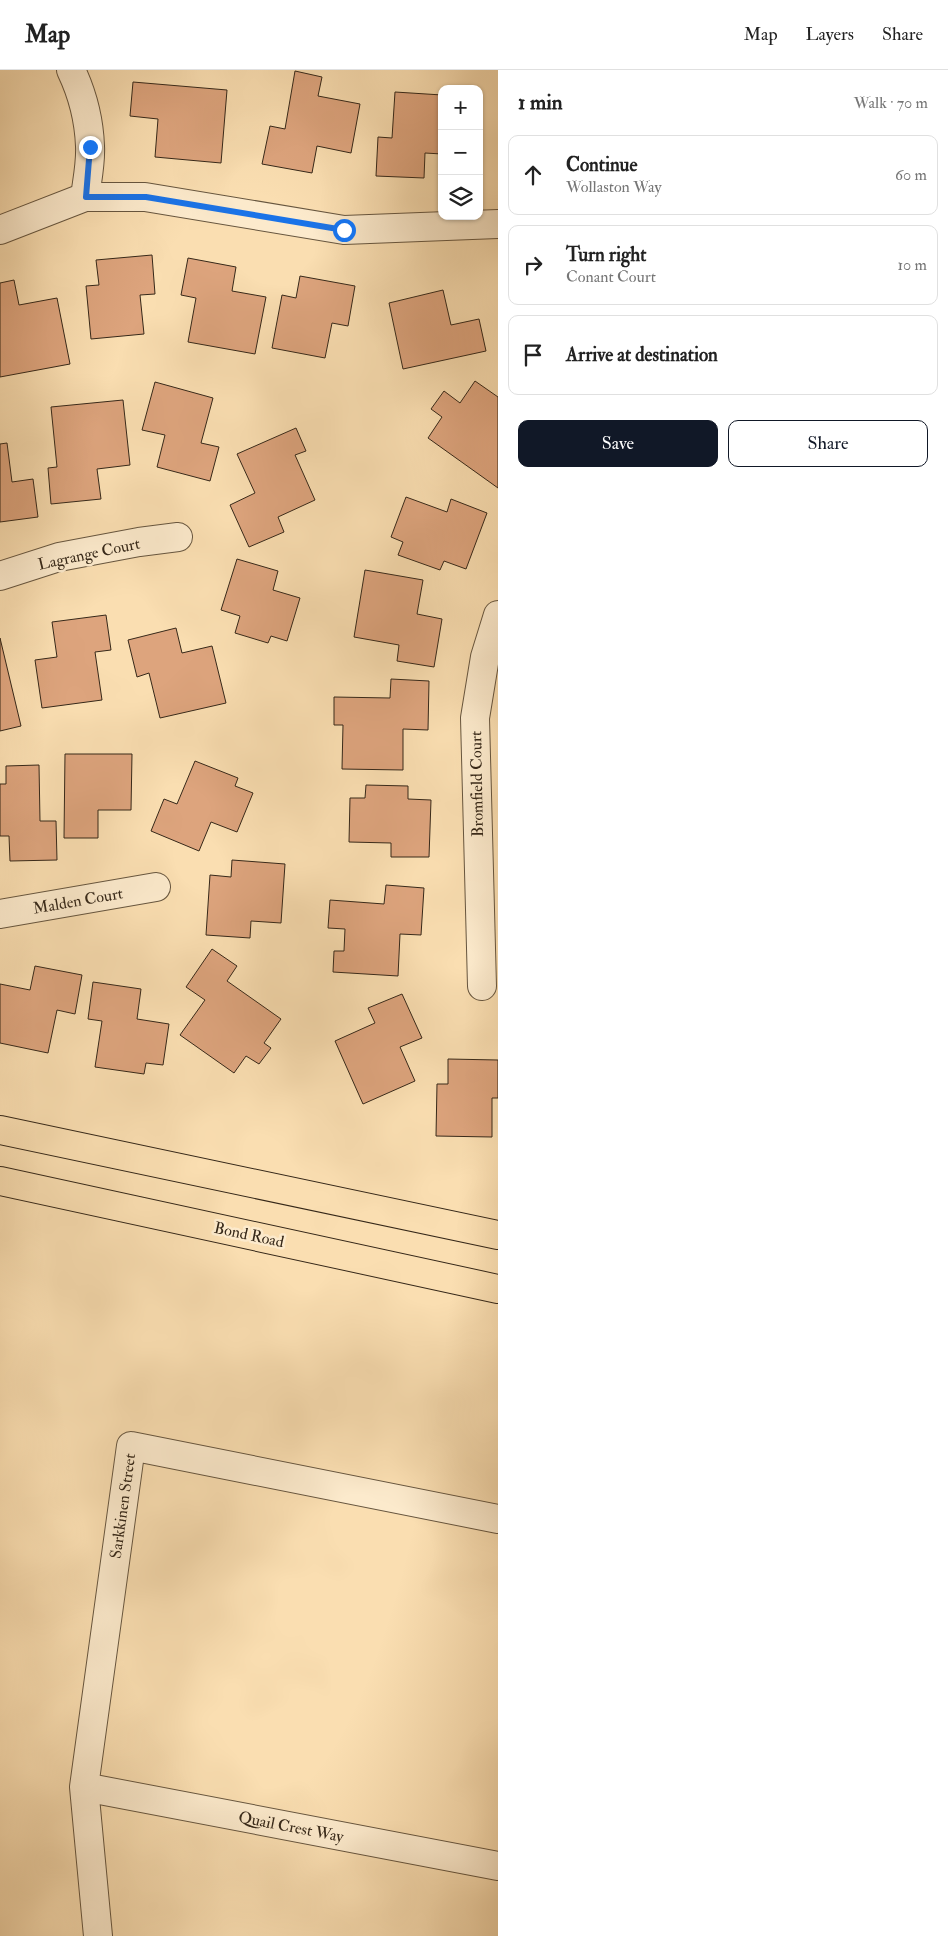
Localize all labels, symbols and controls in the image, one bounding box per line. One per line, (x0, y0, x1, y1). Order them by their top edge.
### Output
text: Map (25, 19, 70, 50)
text: Map (744, 23, 778, 46)
text: Layers (806, 23, 854, 46)
text: Share (882, 23, 923, 46)
map controls (438, 85, 483, 220)
button: + (438, 85, 483, 130)
text: 1 min (518, 89, 563, 116)
text: Walk · 70 m (854, 93, 928, 113)
button: − (438, 130, 483, 175)
route end (79, 136, 102, 159)
text: Continue (566, 153, 637, 177)
icon: ahead (519, 161, 547, 189)
text: 60 m (895, 165, 927, 185)
button: layers (438, 175, 483, 220)
text: Wollaston Way (566, 177, 662, 197)
route start (333, 219, 356, 242)
text: Turn right (566, 243, 646, 267)
icon: right (519, 251, 547, 279)
text: 10 m (897, 255, 927, 275)
text: Conant Court (566, 267, 656, 287)
icon: arrive (519, 341, 547, 369)
text: Arrive at destination (566, 343, 718, 367)
button: Save (518, 420, 718, 467)
button: Share (728, 420, 928, 467)
street label: Lagrange Court (36, 533, 142, 575)
street label: Bromfield Court (466, 731, 488, 837)
street label: Malden Court (31, 883, 125, 919)
street label: Bond Road (212, 1218, 286, 1252)
street label: Sarkkinen Street (106, 1452, 140, 1560)
street label: Quail Crest Way (237, 1807, 346, 1847)

